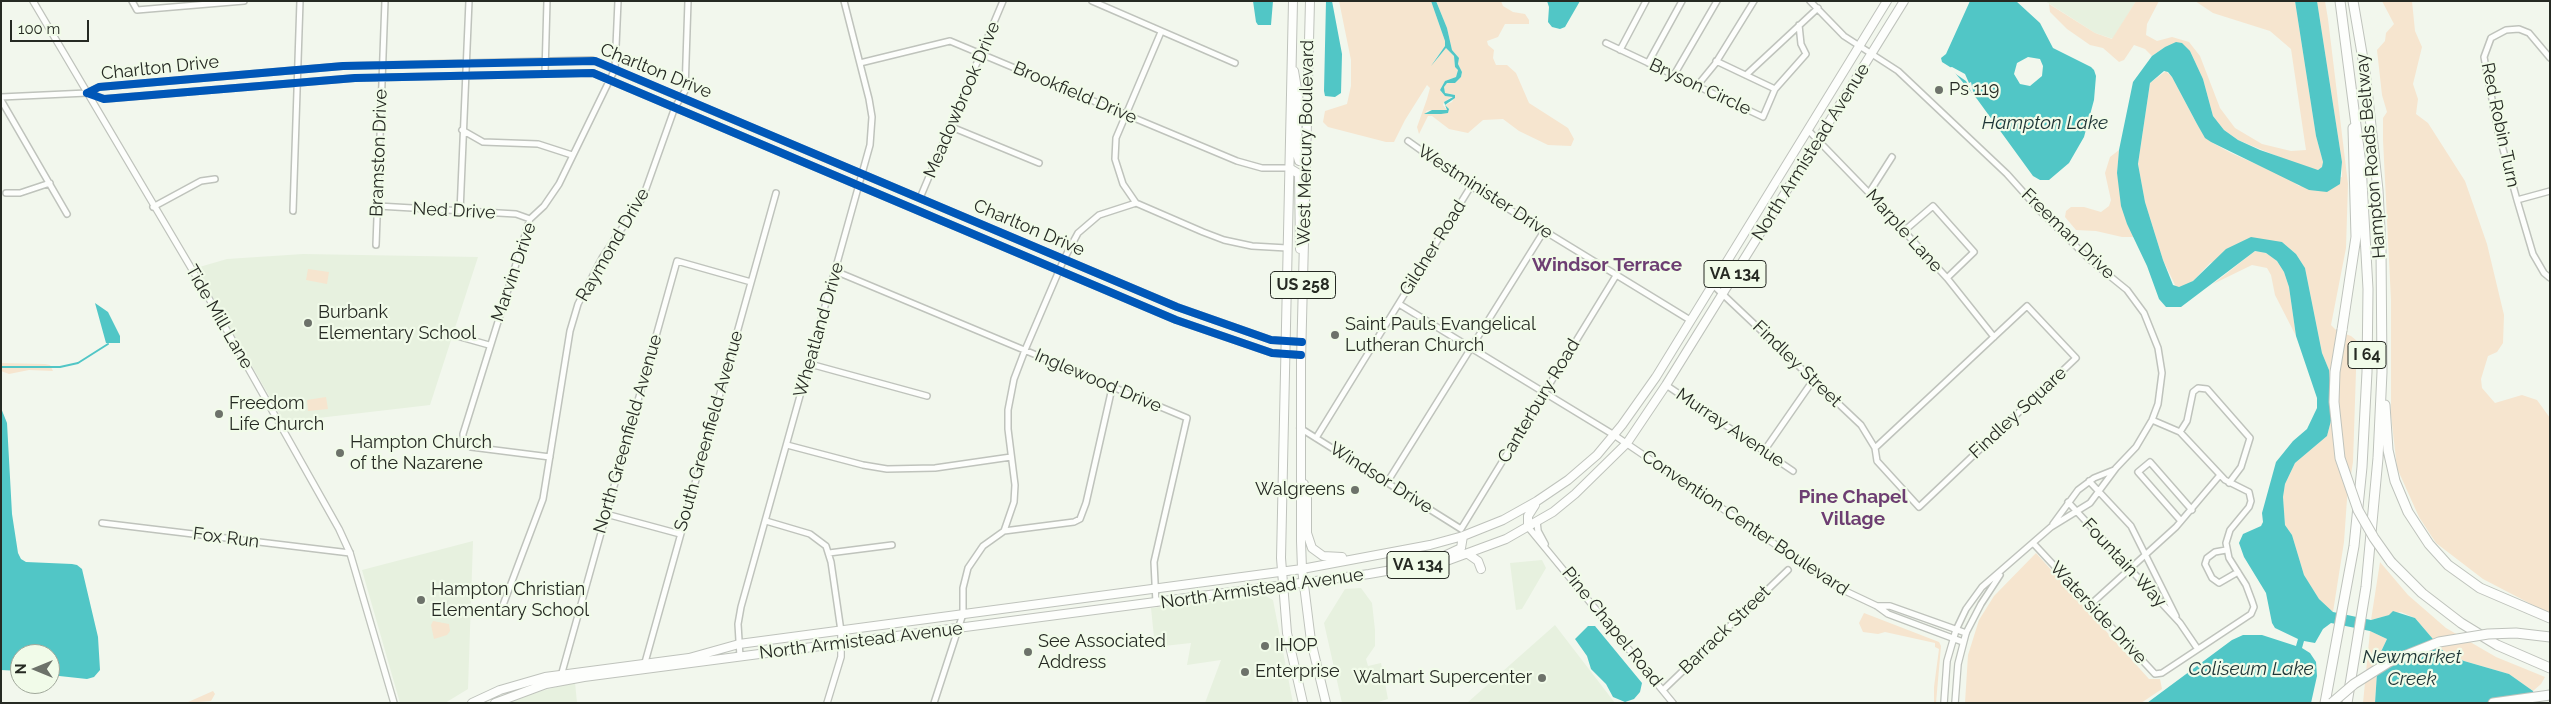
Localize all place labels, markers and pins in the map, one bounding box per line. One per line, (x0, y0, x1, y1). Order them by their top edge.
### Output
place label: Ps 119 (1949, 79, 1999, 101)
marker: Ps 119 (1933, 84, 1945, 96)
place label: Burbank Elementary School (318, 302, 476, 344)
place label: Saint Pauls Evangelical Lutheran Church (1345, 314, 1536, 356)
marker: Burbank Elementary School (302, 317, 314, 329)
marker: Saint Pauls Evangelical Lutheran Church (1329, 329, 1341, 341)
place label: Freedom Life Church (229, 393, 324, 436)
marker: Freedom Life Church (213, 408, 225, 420)
place label: Hampton Church of the Nazarene (350, 432, 492, 474)
marker: Hampton Church of the Nazarene (334, 447, 346, 459)
place label: Walgreens (1255, 479, 1345, 501)
marker: Walgreens (1349, 484, 1361, 496)
place label: Hampton Christian Elementary School (431, 579, 589, 622)
marker: Hampton Christian Elementary School (415, 594, 427, 606)
place label: See Associated Address (1038, 631, 1166, 674)
place label: IHOP (1275, 635, 1317, 657)
marker: IHOP (1259, 640, 1271, 652)
marker: See Associated Address (1022, 646, 1034, 658)
place label: Enterprise (1255, 661, 1340, 683)
marker: Enterprise (1239, 666, 1251, 678)
place label: Walmart Supercenter (1353, 667, 1532, 689)
marker: Walmart Supercenter (1536, 672, 1548, 684)

